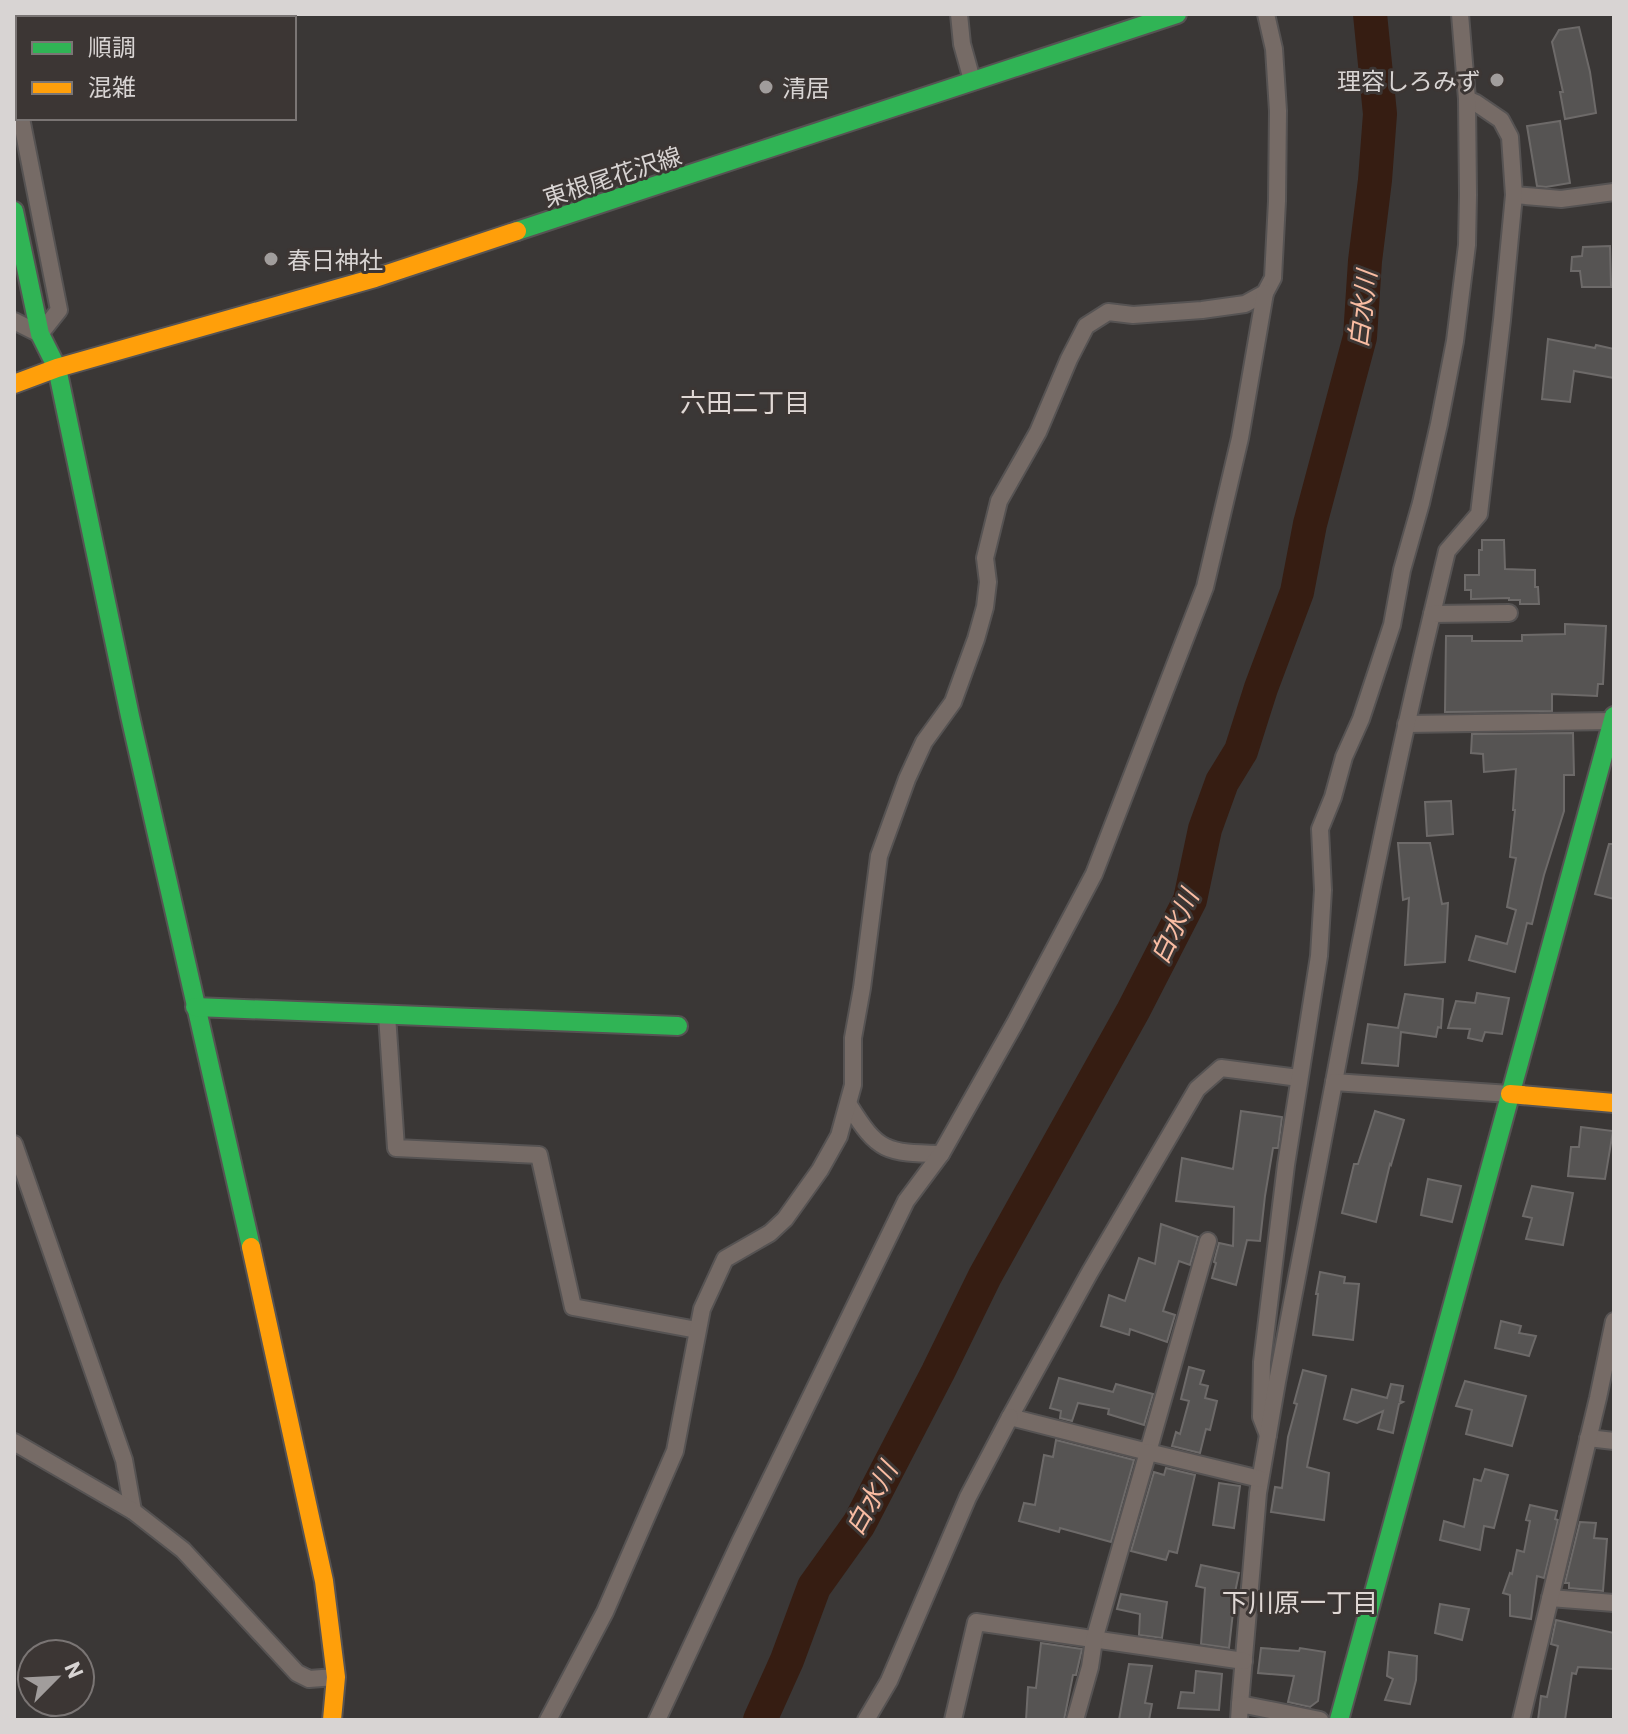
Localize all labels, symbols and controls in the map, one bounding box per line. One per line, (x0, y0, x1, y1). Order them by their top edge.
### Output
legend (16, 16, 296, 120)
text: 順調 (88, 32, 136, 61)
place label: 理容しろみず (1337, 66, 1481, 95)
marker: 理容しろみず (1488, 71, 1506, 89)
text: 混雑 (88, 72, 136, 101)
place label: 清居 (782, 73, 830, 102)
marker: 清居 (757, 78, 775, 96)
street label: 東根尾花沢線 (539, 140, 685, 212)
place label: 春日神社 (287, 245, 383, 274)
marker: 春日神社 (262, 250, 280, 268)
water label: 白水川 (1341, 265, 1382, 350)
district label: 六田二丁目 (680, 386, 810, 417)
water label: 白水川 (1142, 881, 1205, 968)
water label: 白水川 (838, 1454, 904, 1540)
district label: 下川原一丁目 (1222, 1586, 1378, 1617)
north arrow (16, 1638, 96, 1718)
text: N (60, 1657, 90, 1681)

